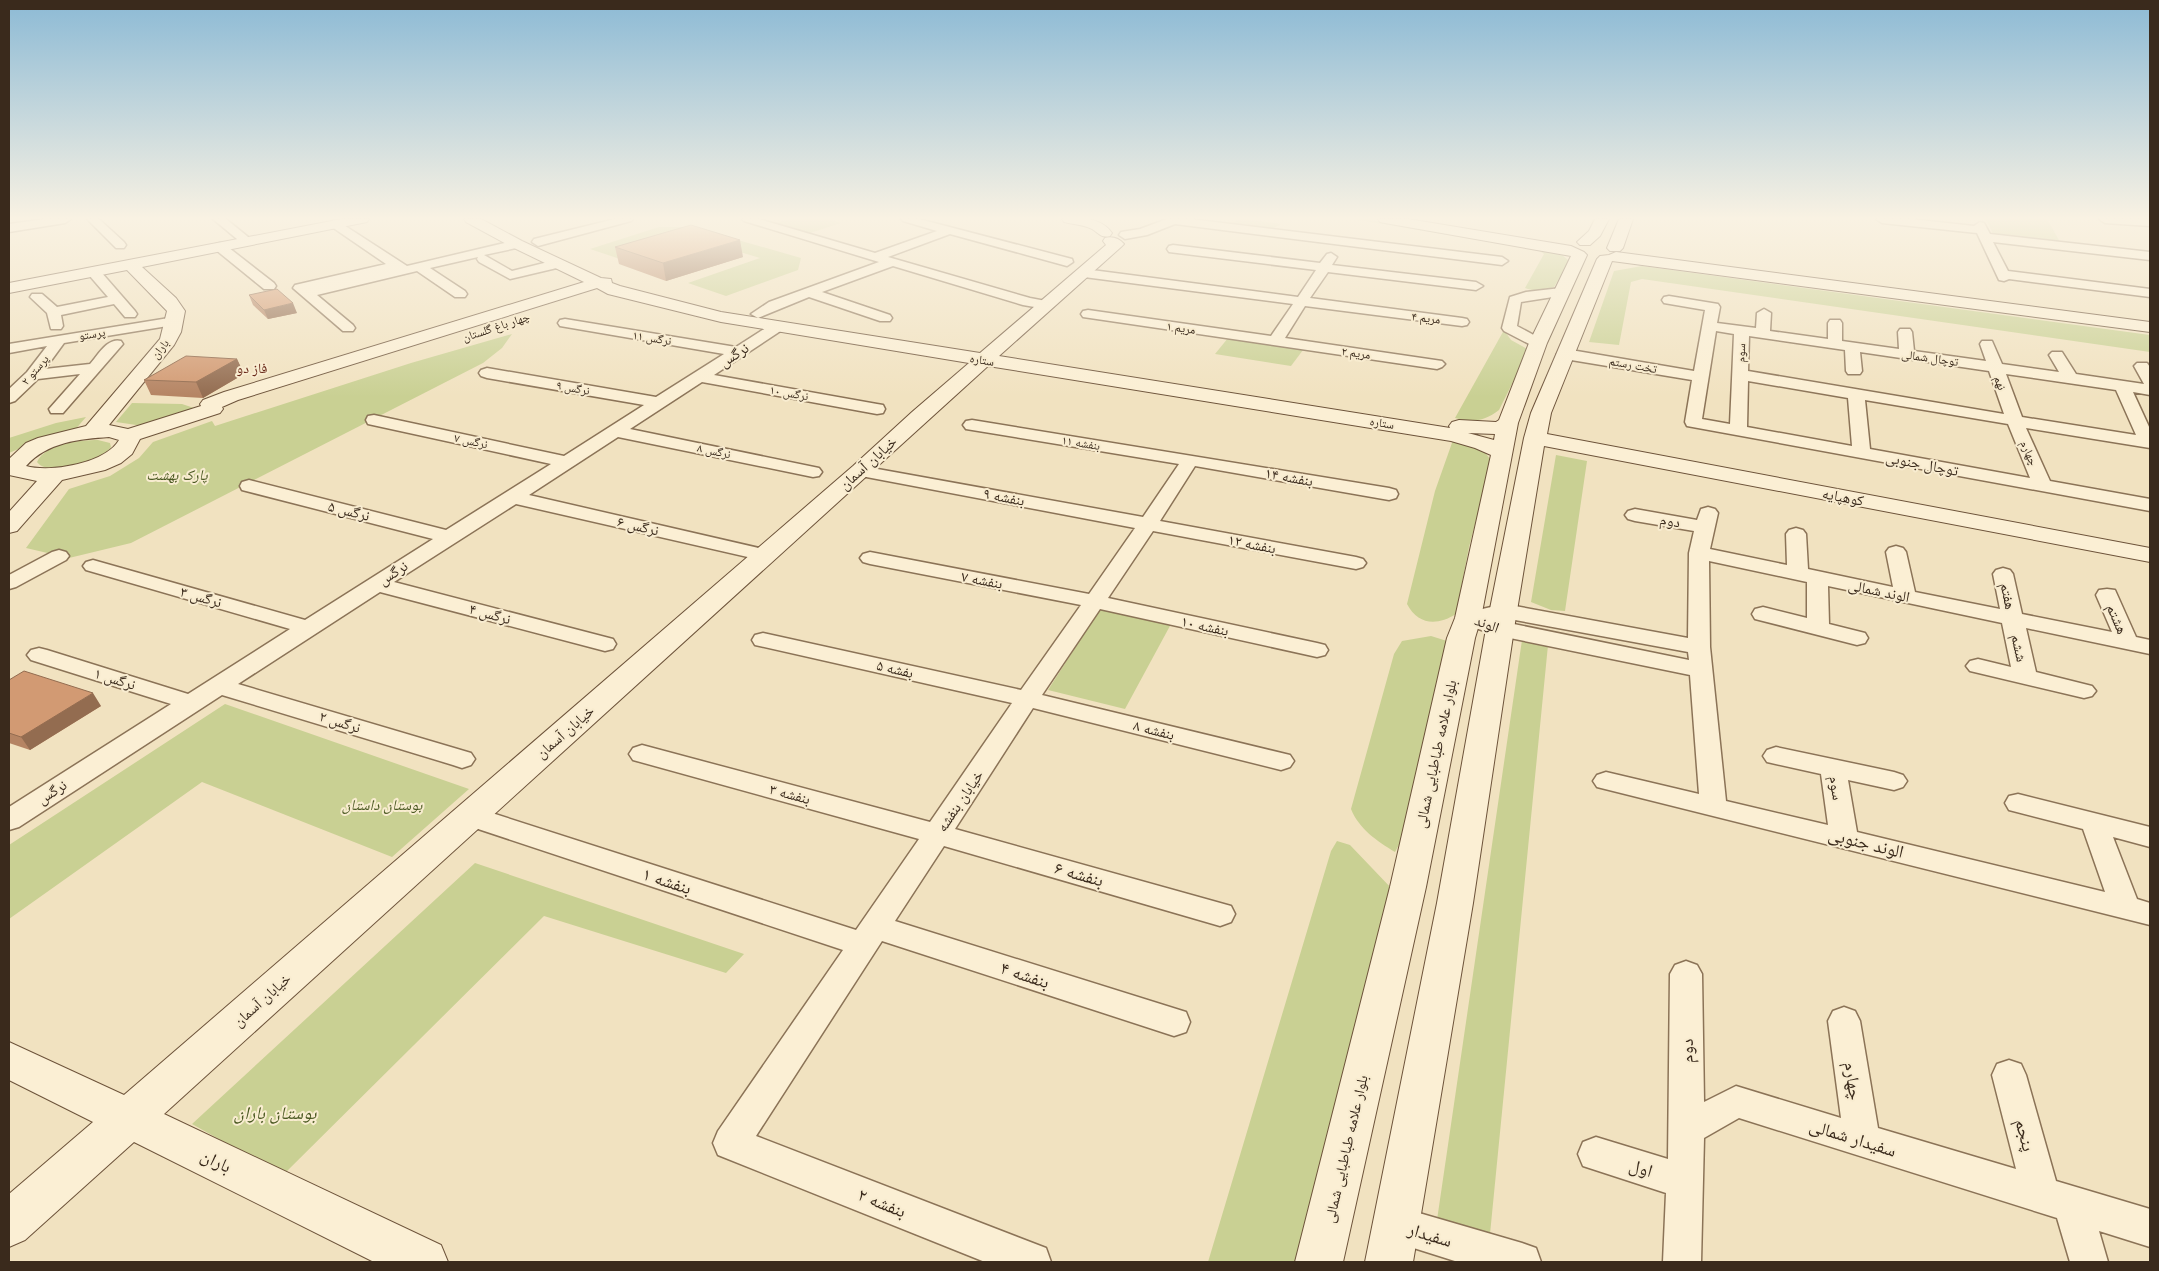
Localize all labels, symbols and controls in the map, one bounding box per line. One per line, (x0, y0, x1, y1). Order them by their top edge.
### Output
street label: مریم ۴ (1410, 307, 1442, 328)
street label: چهار باغ گلستان (460, 308, 532, 345)
street label: مریم ۱ (1165, 317, 1197, 338)
street label: پرستو (77, 323, 107, 344)
street label: نرگس ۱۱ (631, 326, 673, 349)
street label: باران (146, 335, 173, 362)
street label: نرگس (715, 337, 753, 372)
street label: مریم ۲ (1340, 342, 1372, 363)
street label: سوم (1732, 343, 1749, 363)
street label: توچال شمالی (1900, 345, 1960, 370)
street label: ستاره (969, 349, 996, 370)
street label: پرستو ۲ (17, 350, 53, 389)
street label: تخت رستم (1608, 352, 1659, 377)
district label: فاز دو (237, 358, 268, 377)
street label: نهم (1990, 373, 2011, 393)
street label: نرگس ۹ (555, 376, 591, 399)
street label: نرگس ۱۰ (768, 381, 810, 404)
street label: ستاره (1369, 412, 1396, 433)
street label: نرگس ۷ (453, 429, 489, 452)
street label: خیابان آسمان (834, 431, 902, 494)
street label: بنفشه ۱۱ (1061, 431, 1102, 454)
street label: چهارم (2016, 438, 2043, 468)
street label: نرگس ۸ (696, 439, 732, 462)
street label: توچال جنوبی (1884, 446, 1961, 481)
street label: بنفشه ۱۴ (1264, 462, 1315, 490)
park label: پارک بهشت (146, 464, 209, 484)
street label: بنفشه ۹ (982, 482, 1027, 510)
street label: کوهپایه (1821, 482, 1866, 510)
street label: نرگس ۵ (326, 495, 372, 526)
street label: دوم (1658, 509, 1682, 532)
street label: نرگس ۶ (615, 511, 661, 541)
street label: بنفشه ۱۲ (1227, 529, 1278, 557)
street label: نرگس (374, 555, 412, 590)
street label: بنفشه ۷ (960, 565, 1005, 593)
street label: الوند شمالی (1846, 574, 1912, 607)
street label: نرگس ۳ (178, 581, 224, 612)
street label: هفتم (1995, 581, 2022, 611)
street label: نرگس ۴ (467, 598, 513, 629)
street label: هشتم (2102, 600, 2133, 637)
street label: الوند (1472, 609, 1503, 637)
street label: بنفشه ۱۰ (1179, 610, 1231, 640)
street label: ششم (2006, 632, 2033, 664)
street label: بفشه ۵ (875, 654, 916, 682)
street label: نرگس ۱ (92, 662, 138, 695)
street label: بلوار علامه طباطبایی شمالی (1410, 678, 1461, 830)
street label: خیابان آسمان (531, 700, 599, 763)
street label: نرگس ۲ (317, 705, 363, 738)
street label: بنفشه ۸ (1132, 714, 1177, 744)
street label: خیابان بنفشه (931, 765, 988, 836)
street label: نرگس (33, 774, 71, 809)
street label: سوم (1824, 774, 1849, 802)
street label: بنفشه ۳ (768, 778, 813, 808)
park label: بوستان داستان (342, 794, 423, 814)
street label: الوند جنوبی (1826, 821, 1907, 863)
street label: بنفشه ۶ (1052, 855, 1107, 891)
street label: بنفشه ۱ (640, 861, 695, 899)
street label: بنفشه ۴ (998, 955, 1053, 993)
street label: خیابان آسمان (228, 968, 296, 1031)
street label: دوم (1674, 1038, 1699, 1064)
street label: چهارم (1838, 1060, 1869, 1102)
street label: بلوار علامه طباطبایی شمالی (1318, 1073, 1373, 1225)
park label: بوستان باران (234, 1100, 317, 1124)
street label: سفیدار شمالی (1807, 1112, 1900, 1162)
street label: پنجم (2009, 1116, 2042, 1154)
street label: باران (197, 1142, 236, 1178)
street label: اول (1627, 1152, 1656, 1182)
street label: بنفشه ۲ (855, 1182, 910, 1223)
street label: سفیدار (1404, 1216, 1455, 1252)

